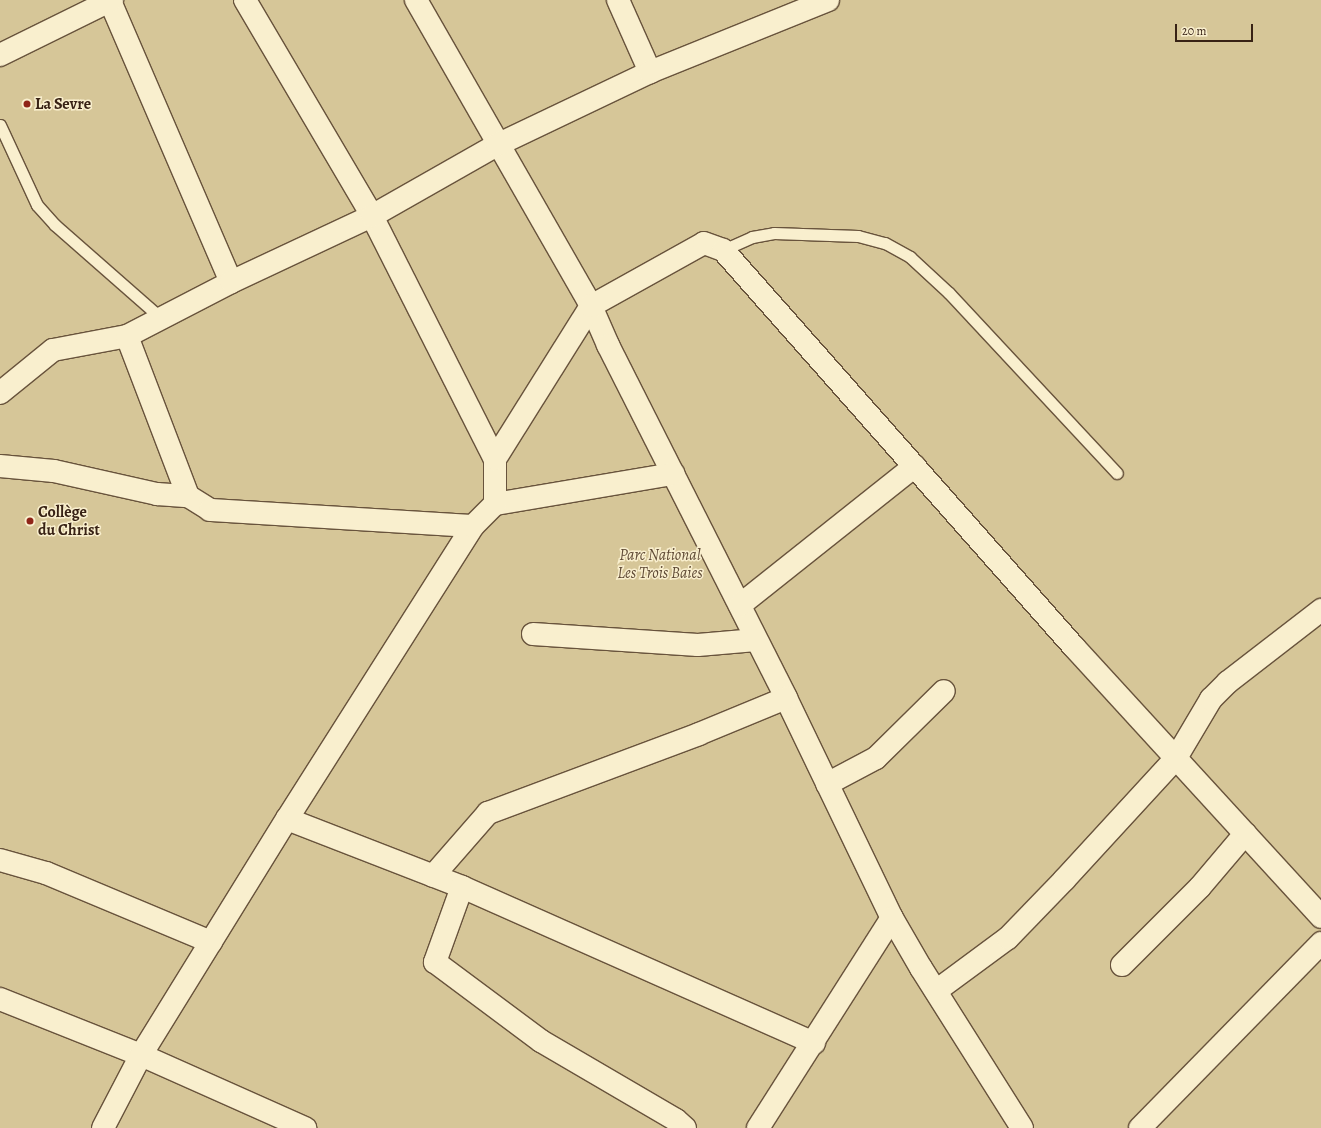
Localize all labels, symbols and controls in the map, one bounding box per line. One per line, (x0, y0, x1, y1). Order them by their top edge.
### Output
scale bar (1177, 16, 1255, 42)
text: 20 m (1182, 23, 1206, 39)
place label: La Sevre (35, 94, 91, 114)
marker: La Sevre (22, 99, 32, 109)
place label: Collège du Christ (38, 502, 100, 540)
marker: Collège du Christ (25, 516, 35, 526)
park label: Parc National Les Trois Baies (617, 545, 703, 583)

